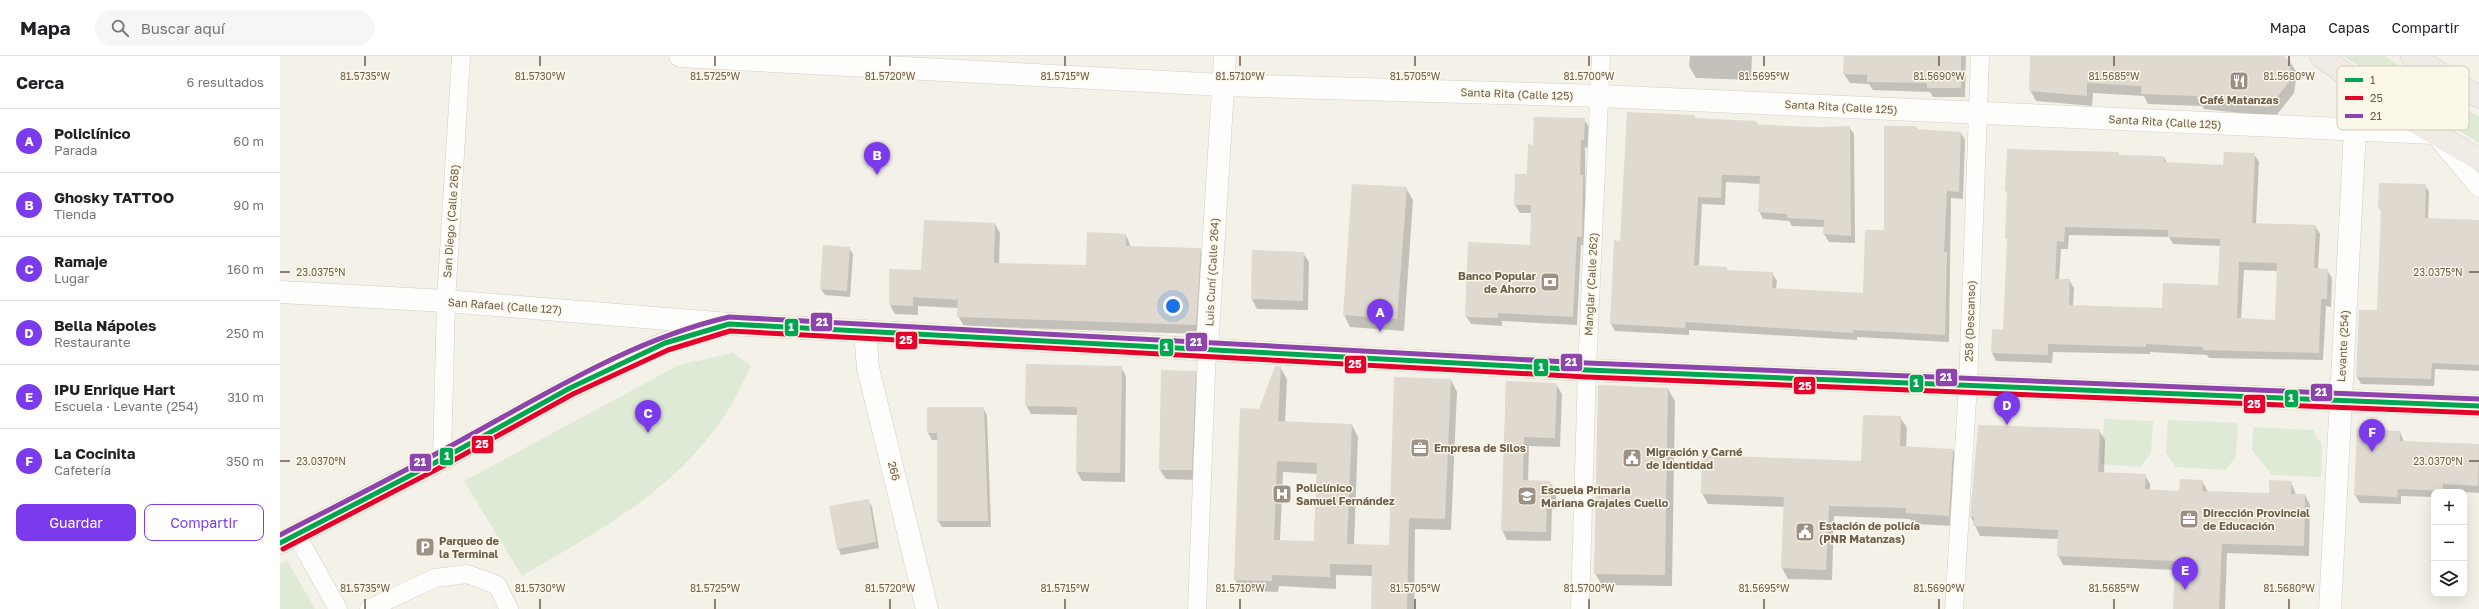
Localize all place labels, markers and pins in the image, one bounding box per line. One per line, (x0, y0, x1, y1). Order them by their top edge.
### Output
restaurant icon: Café Matanzas (2228, 70, 2250, 92)
place label: Café Matanzas (2199, 93, 2279, 106)
pin: B (864, 142, 890, 175)
place label: Banco Popular de Ahorro (1458, 269, 1537, 295)
bank icon: Banco Popular de Ahorro (1539, 271, 1561, 293)
pin: A (1367, 299, 1393, 332)
pin: D (1994, 392, 2020, 425)
pin: C (635, 400, 661, 433)
pin: F (2359, 419, 2385, 452)
office icon: Empresa de Silos (1409, 437, 1431, 459)
place label: Empresa de Silos (1434, 441, 1526, 454)
place label: Migración y Carné de Identidad (1646, 445, 1743, 471)
public building icon: Migración y Carné de Identidad (1621, 447, 1643, 469)
place label: Policlínico Samuel Fernández (1296, 481, 1395, 507)
hospital icon: Policlínico Samuel Fernández (1271, 483, 1293, 505)
place label: Escuela Primaria Mariana Grajales Cuello (1541, 483, 1669, 509)
school or university icon: Escuela Primaria Mariana Grajales Cuello (1516, 485, 1538, 507)
place label: Dirección Provincial de Educación (2203, 506, 2310, 532)
office icon: Dirección Provincial de Educación (2178, 508, 2200, 530)
place label: Estación de policía (PNR Matanzas) (1819, 519, 1920, 545)
public building icon: Estación de policía (PNR Matanzas) (1794, 521, 1816, 543)
place label: Parqueo de la Terminal (439, 534, 500, 560)
parking icon: Parqueo de la Terminal (414, 536, 436, 558)
pin: E (2172, 557, 2198, 590)

